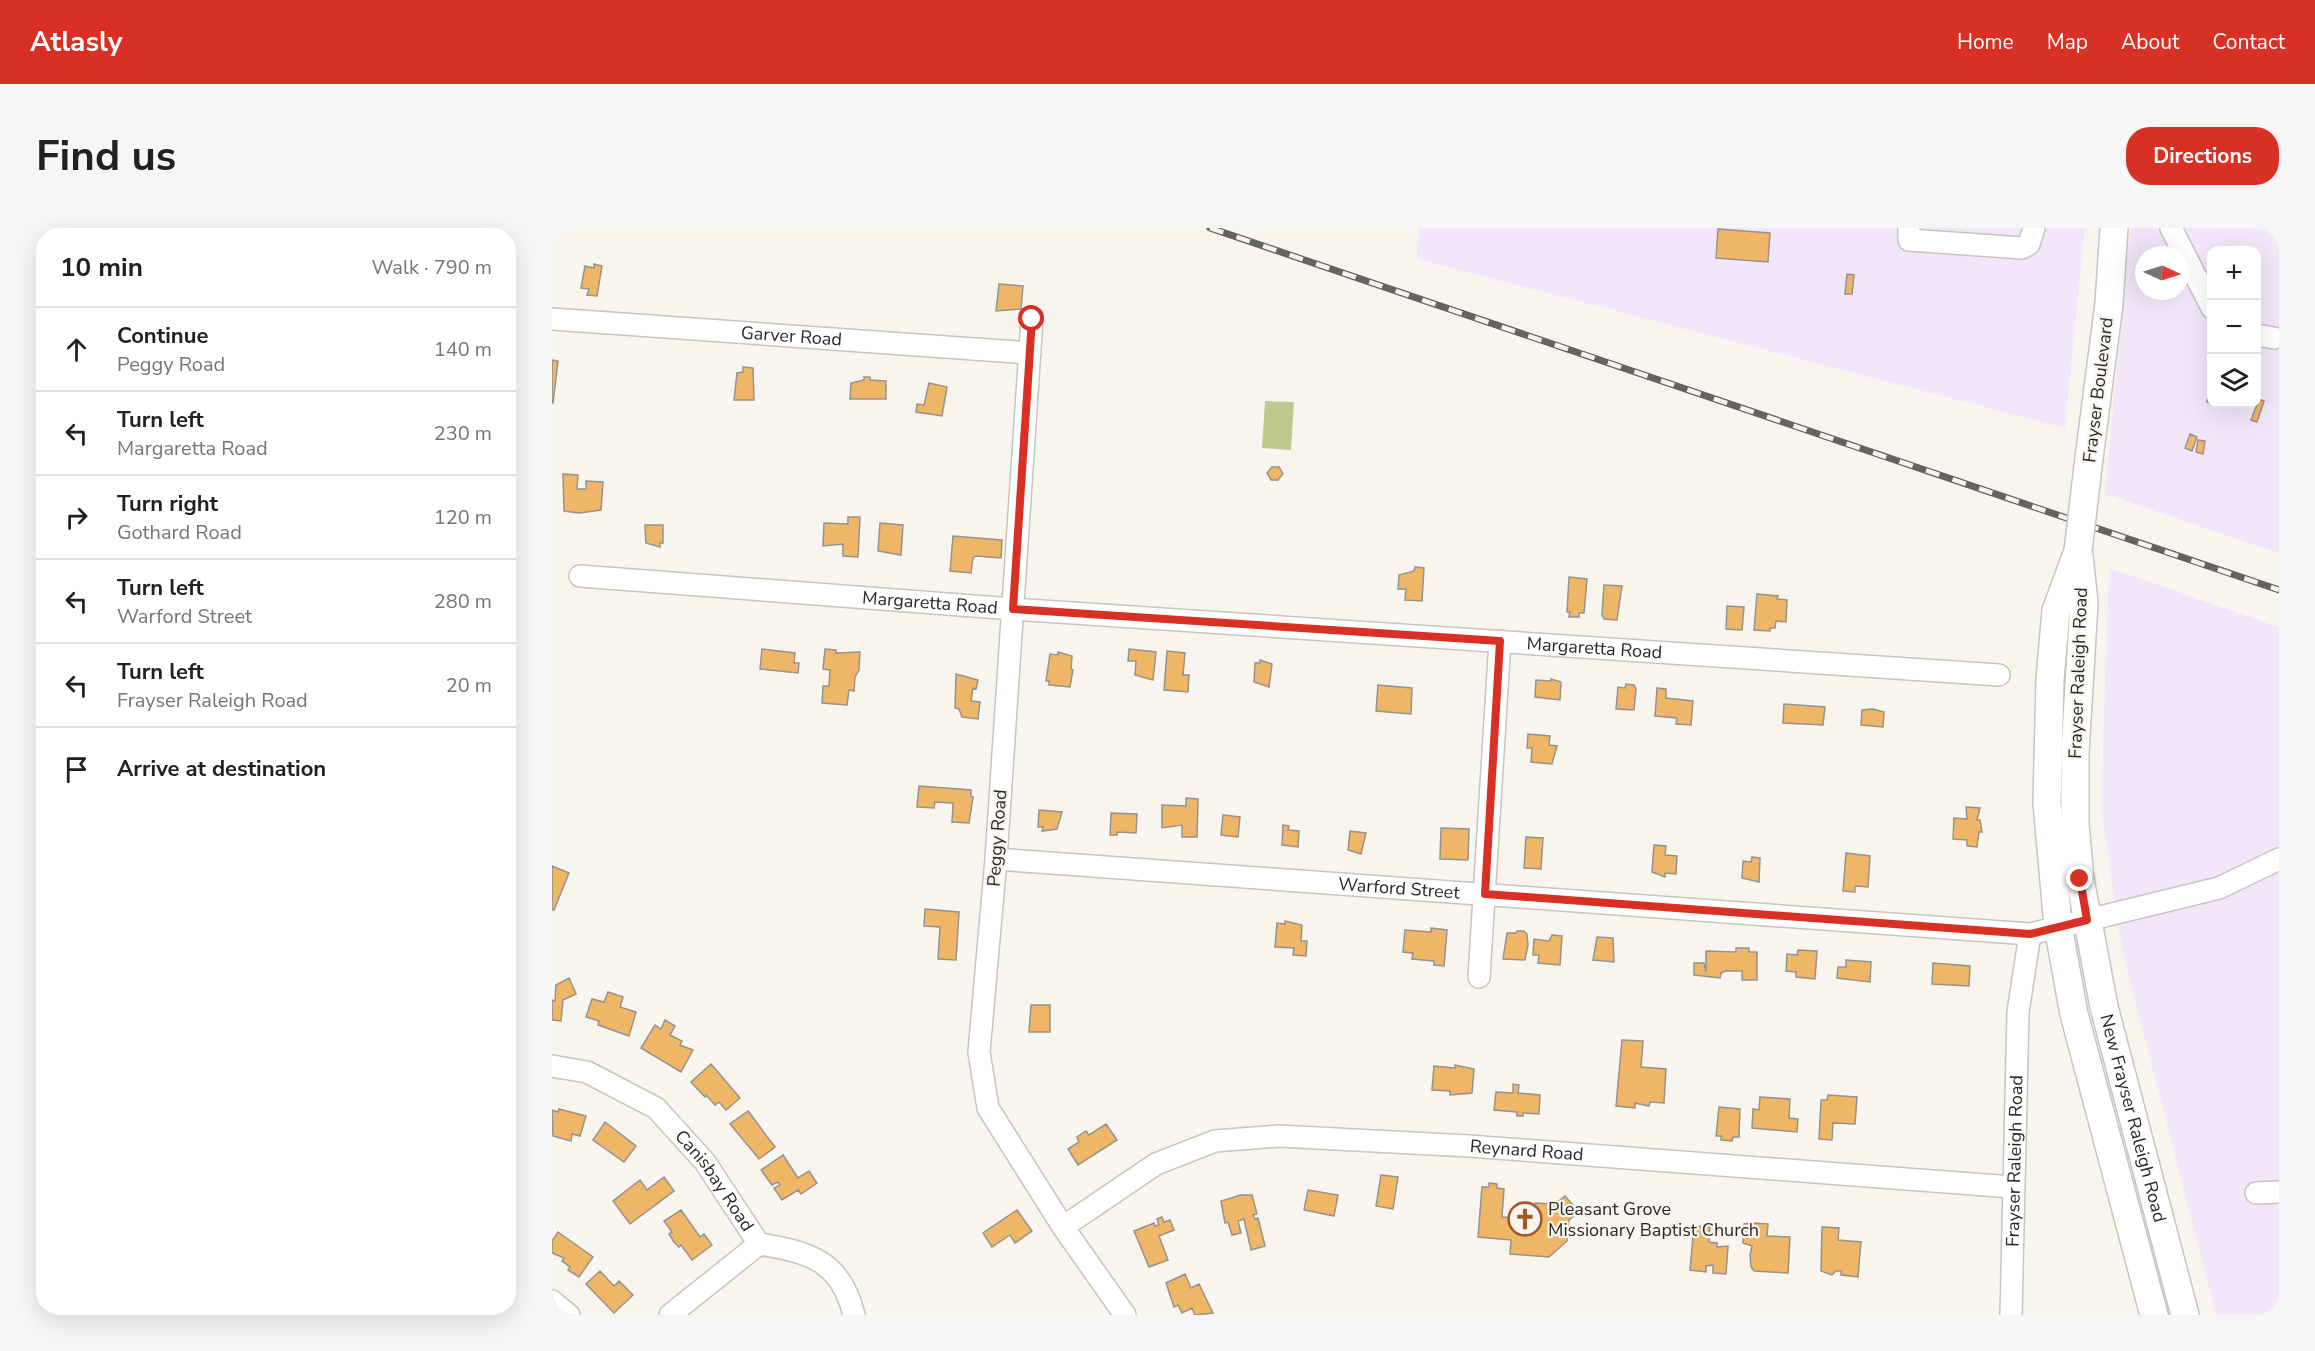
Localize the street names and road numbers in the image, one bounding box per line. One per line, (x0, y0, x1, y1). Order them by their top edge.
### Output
street label: Frayser Boulevard (2077, 316, 2119, 464)
street label: Garver Road (740, 320, 843, 352)
street label: Margaretta Road (861, 586, 999, 620)
street label: Frayser Raleigh Road (2063, 587, 2093, 759)
street label: Margaretta Road (1526, 631, 1663, 664)
street label: Peggy Road (982, 789, 1012, 887)
street label: Warford Street (1337, 872, 1461, 905)
street label: New Frayser Raleigh Road (2094, 1011, 2172, 1225)
street label: Frayser Raleigh Road (2001, 1075, 2029, 1247)
street label: Canisbay Road (670, 1125, 759, 1236)
street label: Reynard Road (1469, 1134, 1584, 1167)

